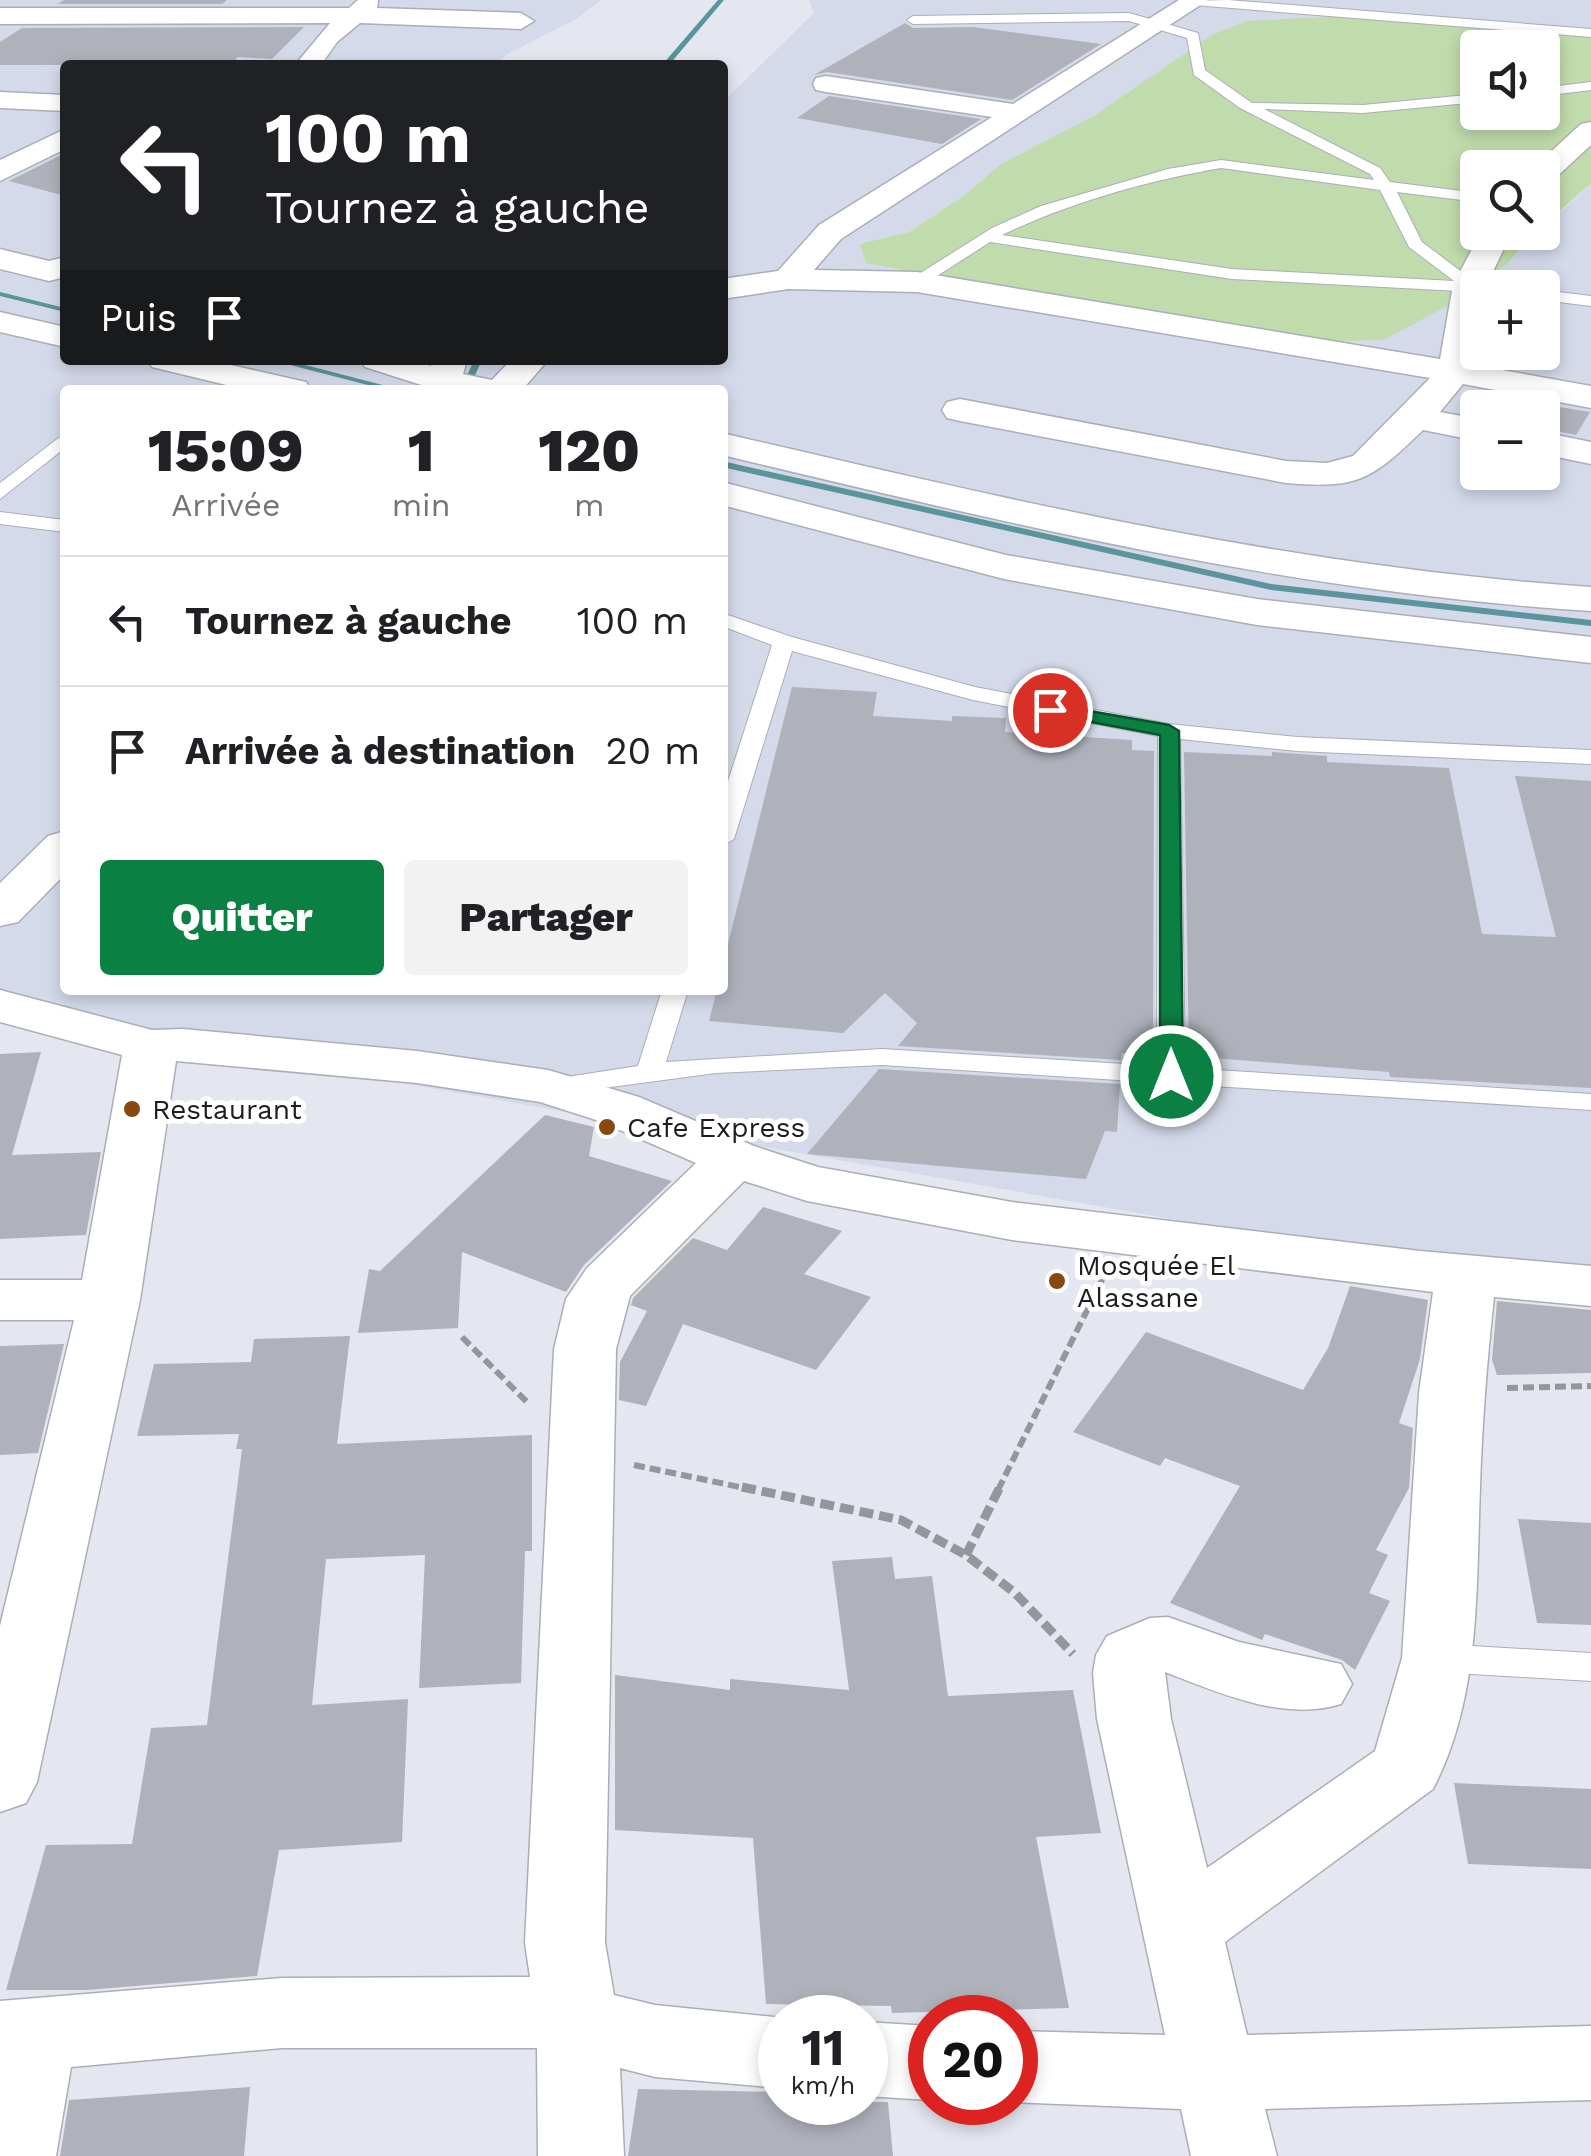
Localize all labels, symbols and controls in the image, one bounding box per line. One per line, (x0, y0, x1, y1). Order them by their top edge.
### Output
map controls (1460, 30, 1560, 490)
button: sound (1460, 30, 1560, 130)
text: 100 m (265, 97, 471, 179)
icon: left (100, 100, 230, 230)
button: search (1460, 150, 1560, 250)
text: Tournez à gauche (265, 181, 650, 234)
button: + (1460, 270, 1560, 370)
icon: arrive (197, 290, 252, 345)
text: Puis (100, 296, 177, 340)
button: − (1460, 390, 1560, 490)
text: 15:09 (148, 415, 304, 486)
text: 1 (408, 415, 434, 486)
text: 120 (538, 415, 640, 486)
text: Arrivée (171, 486, 280, 524)
text: min (392, 486, 450, 524)
text: m (574, 486, 604, 524)
icon: left (100, 594, 155, 649)
text: Tournez à gauche (185, 599, 511, 643)
text: 100 m (577, 599, 688, 643)
pin (1008, 668, 1093, 753)
icon: arrive (1023, 683, 1078, 738)
icon: arrive (100, 724, 155, 779)
text: Arrivée à destination (185, 729, 575, 773)
text: 20 m (605, 729, 700, 773)
button: Quitter (100, 860, 384, 975)
button: Partager (404, 860, 688, 975)
position arrow (1119, 1024, 1223, 1128)
place label: Restaurant (152, 1093, 302, 1126)
marker: Restaurant (121, 1098, 143, 1120)
place label: Cafe Express (627, 1111, 805, 1144)
marker: Cafe Express (596, 1116, 618, 1138)
place label: Mosquée El Alassane (1077, 1249, 1236, 1314)
marker: Mosquée El Alassane (1046, 1270, 1068, 1292)
speed limit sign: 20 (908, 1995, 1038, 2125)
text: 11 (801, 2018, 845, 2077)
text: km/h (791, 2071, 855, 2100)

